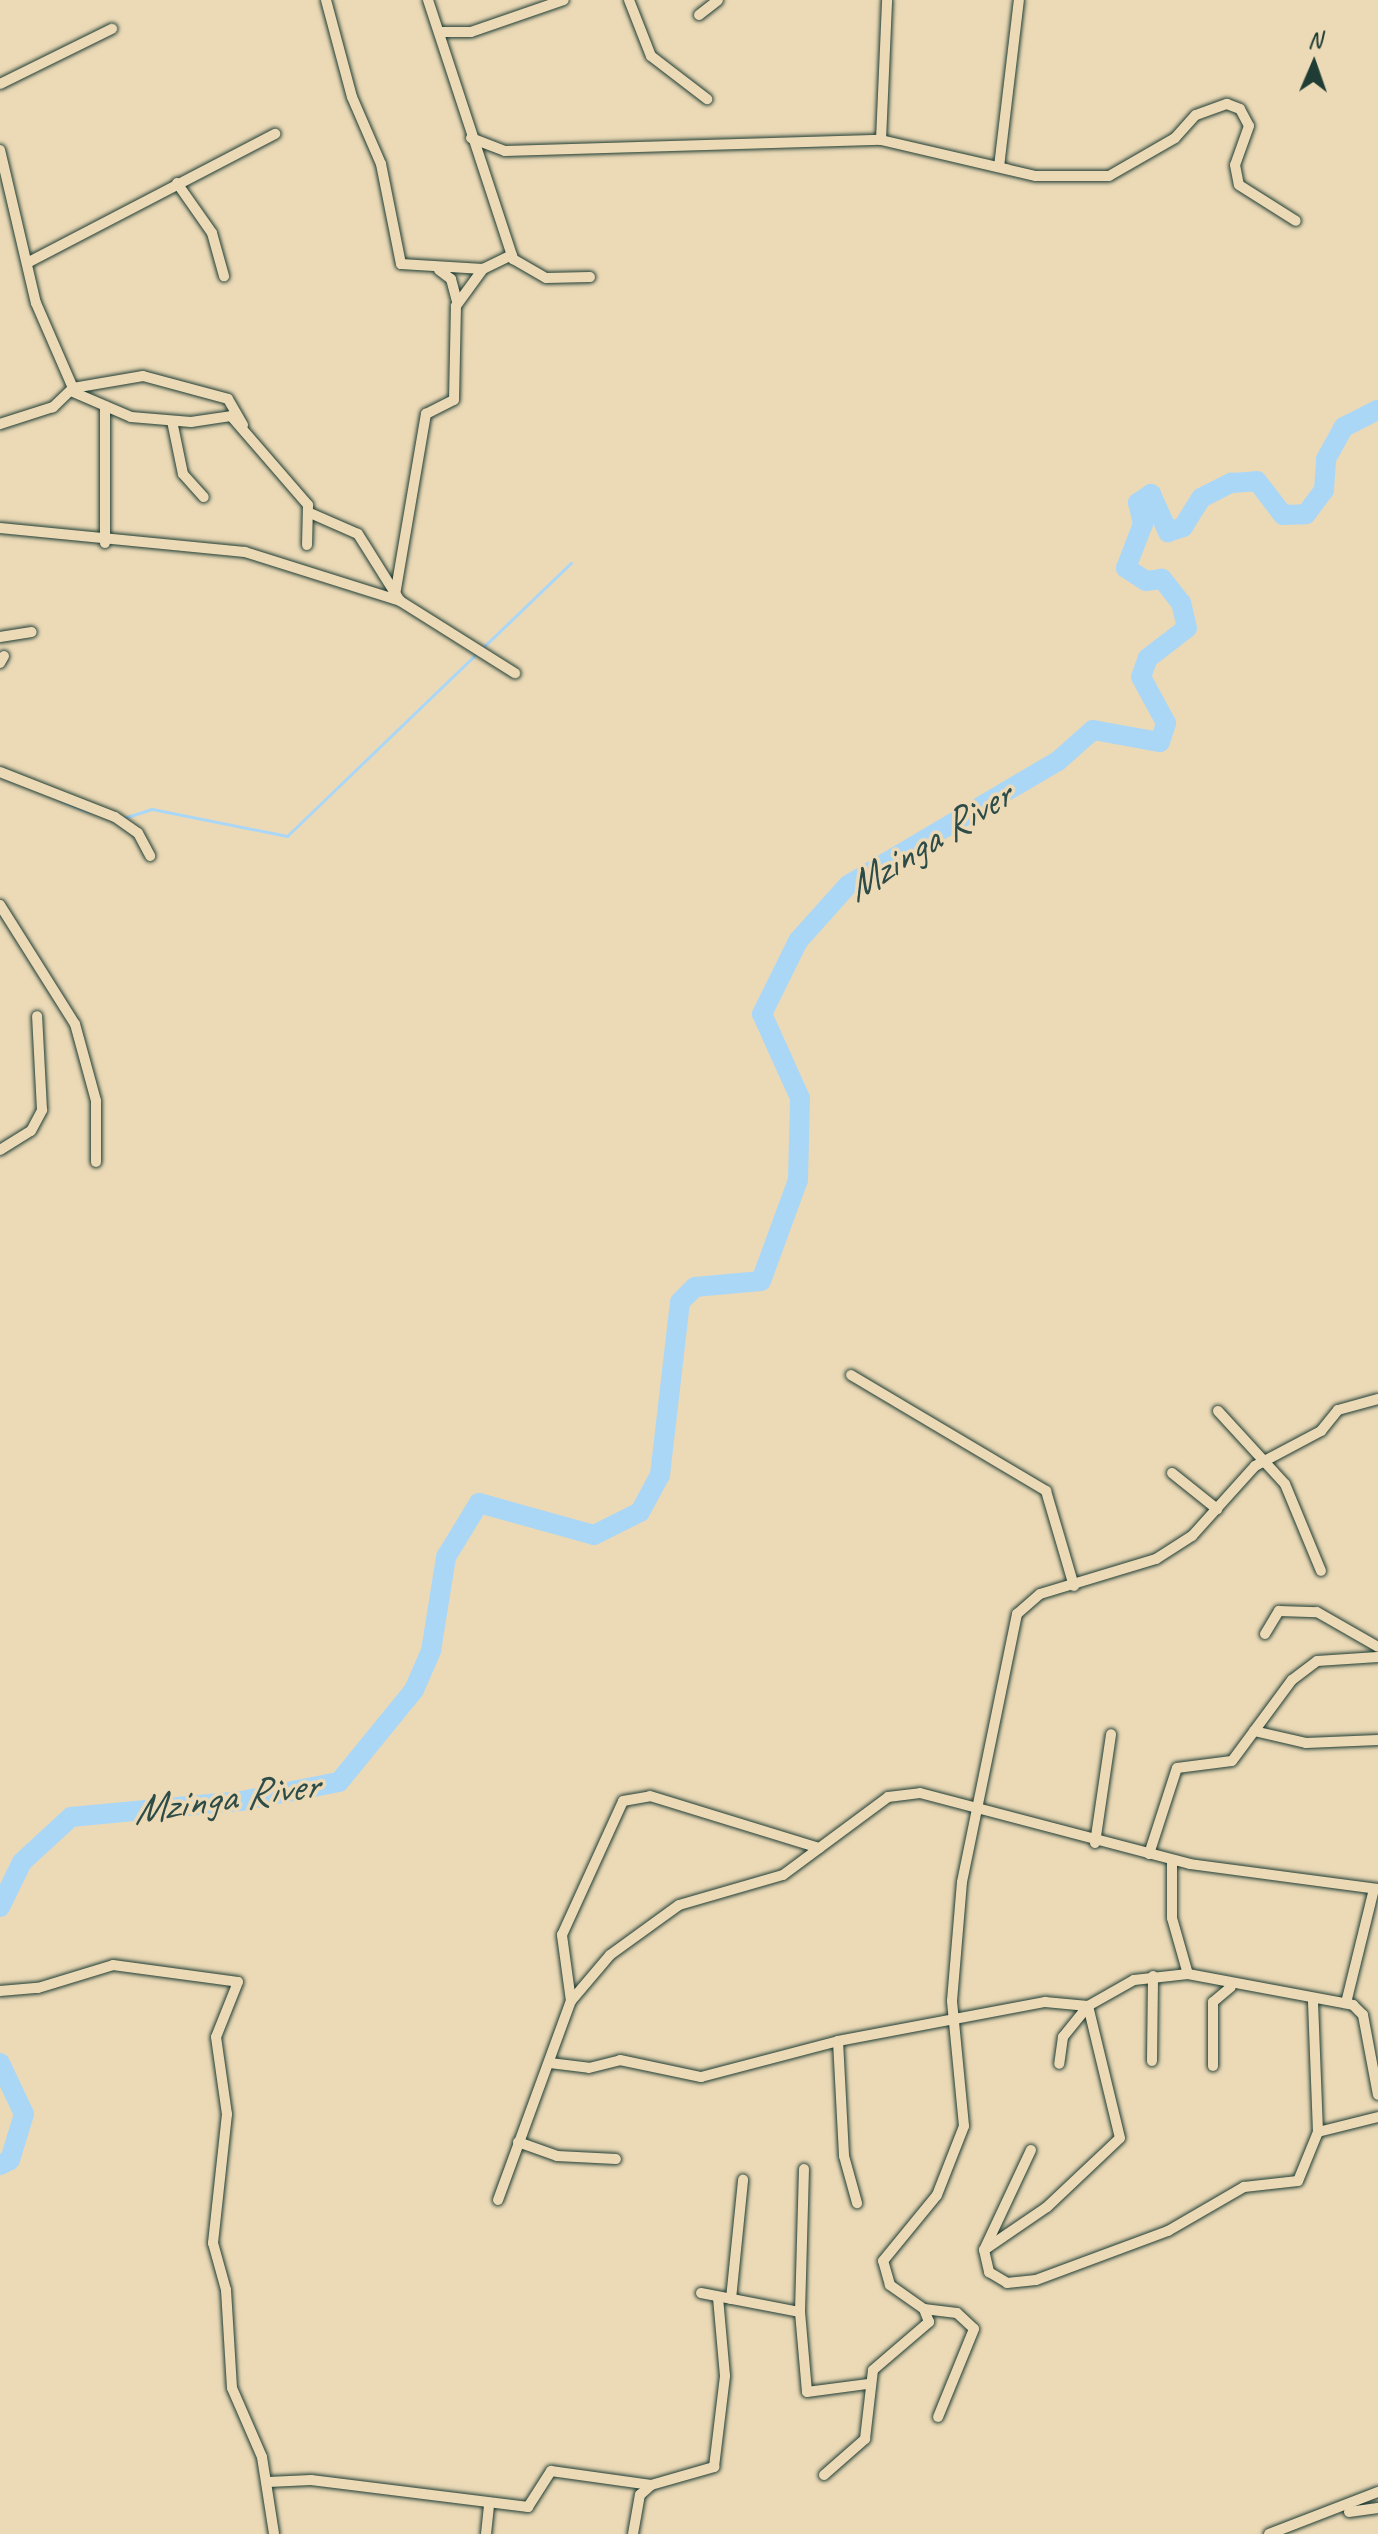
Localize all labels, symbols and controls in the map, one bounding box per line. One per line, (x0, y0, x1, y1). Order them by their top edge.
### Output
north arrow (1274, 24, 1354, 104)
text: N (1308, 26, 1322, 54)
water label: Mzinga River (836, 771, 1020, 913)
water label: Mzinga River (129, 1760, 321, 1836)

